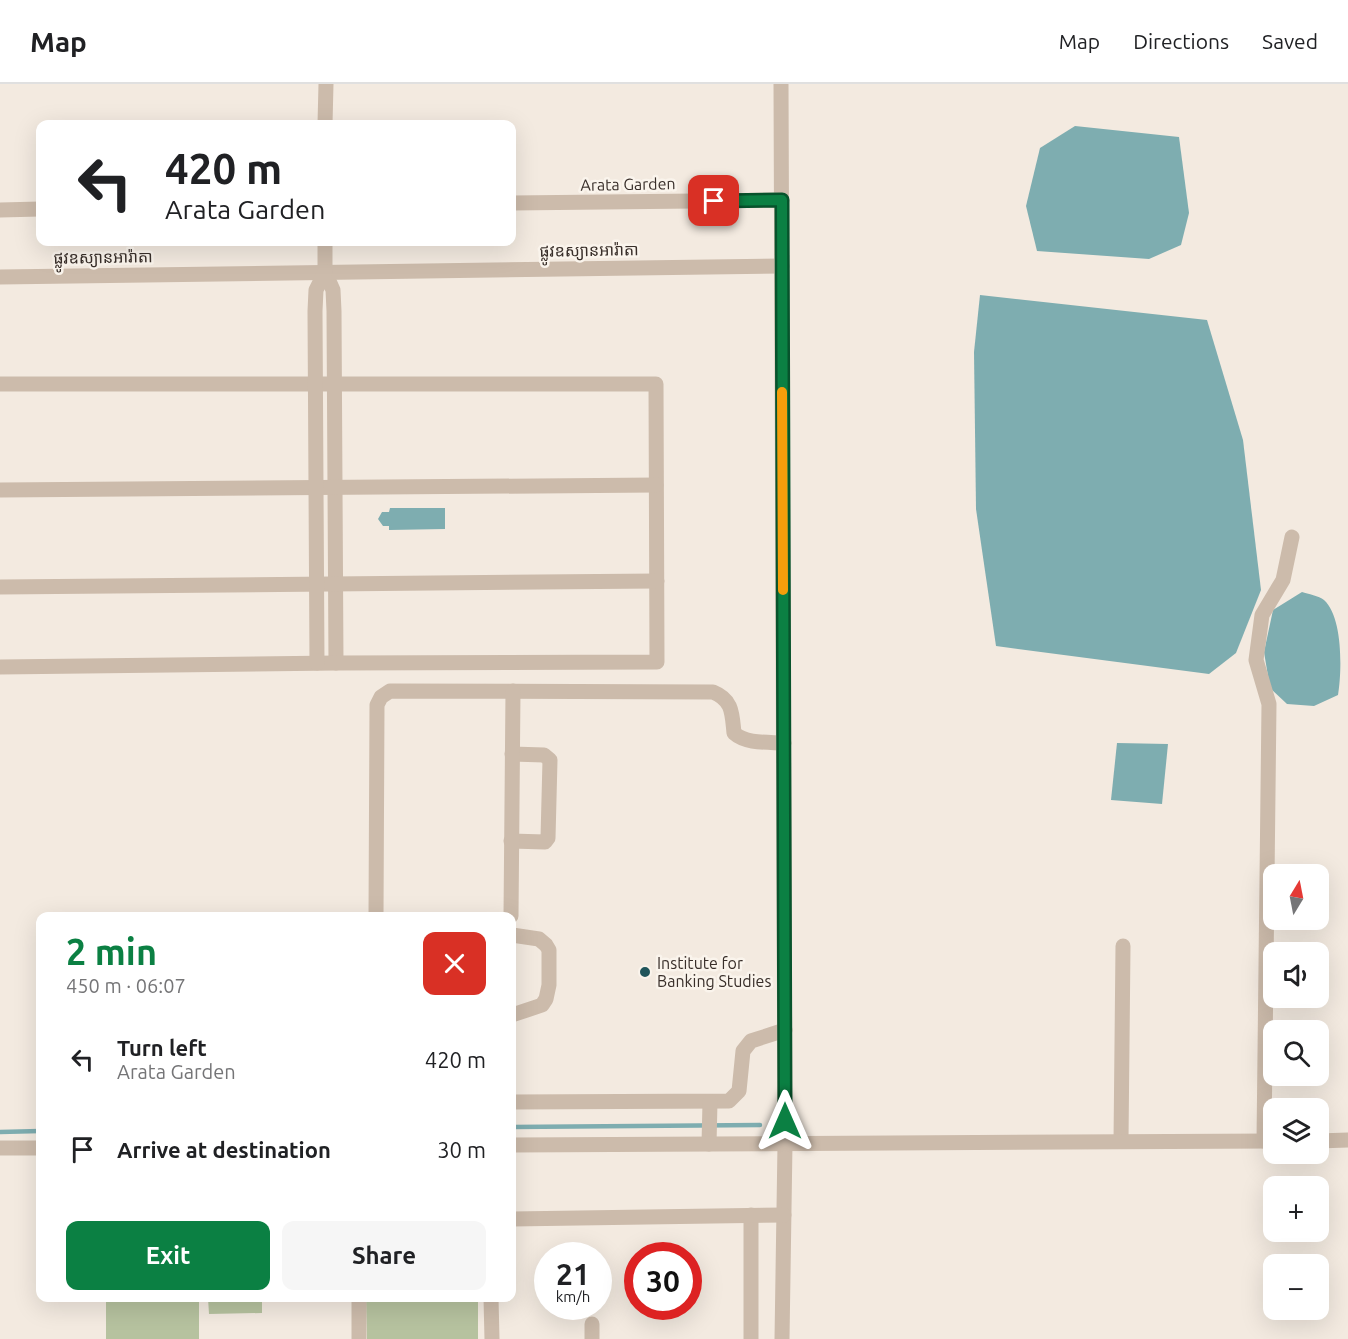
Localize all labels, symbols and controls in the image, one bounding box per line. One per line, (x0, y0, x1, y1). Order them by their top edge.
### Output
text: Map (30, 26, 87, 57)
text: Map (1059, 29, 1100, 53)
text: Directions (1133, 29, 1229, 53)
text: Saved (1262, 29, 1318, 53)
icon: left (66, 144, 144, 222)
text: 420 m (165, 145, 282, 192)
street label: Arata Garden (580, 174, 676, 194)
pin (688, 175, 739, 226)
icon: arrive (697, 184, 730, 217)
text: Arata Garden (165, 194, 325, 224)
street label: ផ្លូវឧស្យានអារ៉ាតា (539, 240, 639, 266)
street label: ផ្លូវឧស្យានអារ៉ាតា (53, 247, 153, 273)
north arrow (1263, 864, 1329, 930)
map controls (1263, 864, 1329, 1320)
text: 2 min (66, 931, 157, 972)
button: close (423, 932, 486, 995)
button: sound (1263, 942, 1329, 1008)
place label: Institute for Banking Studies (657, 954, 771, 990)
marker: Institute for Banking Studies (638, 965, 652, 979)
text: 450 m · 06:07 (66, 974, 186, 997)
button: search (1263, 1020, 1329, 1086)
text: Turn left (117, 1035, 207, 1060)
icon: left (66, 1043, 99, 1076)
text: 420 m (425, 1047, 486, 1072)
text: Arata Garden (117, 1060, 236, 1083)
position arrow (753, 1089, 817, 1153)
button: layers (1263, 1098, 1329, 1164)
icon: arrive (66, 1133, 99, 1166)
text: Arrive at destination (117, 1137, 331, 1162)
text: 30 m (437, 1137, 486, 1162)
button: + (1263, 1176, 1329, 1242)
button: Exit (66, 1221, 270, 1290)
button: Share (282, 1221, 486, 1290)
speed limit sign: 30 (624, 1242, 702, 1320)
button: − (1263, 1254, 1329, 1320)
text: 21 (556, 1257, 590, 1291)
text: km/h (556, 1288, 590, 1305)

